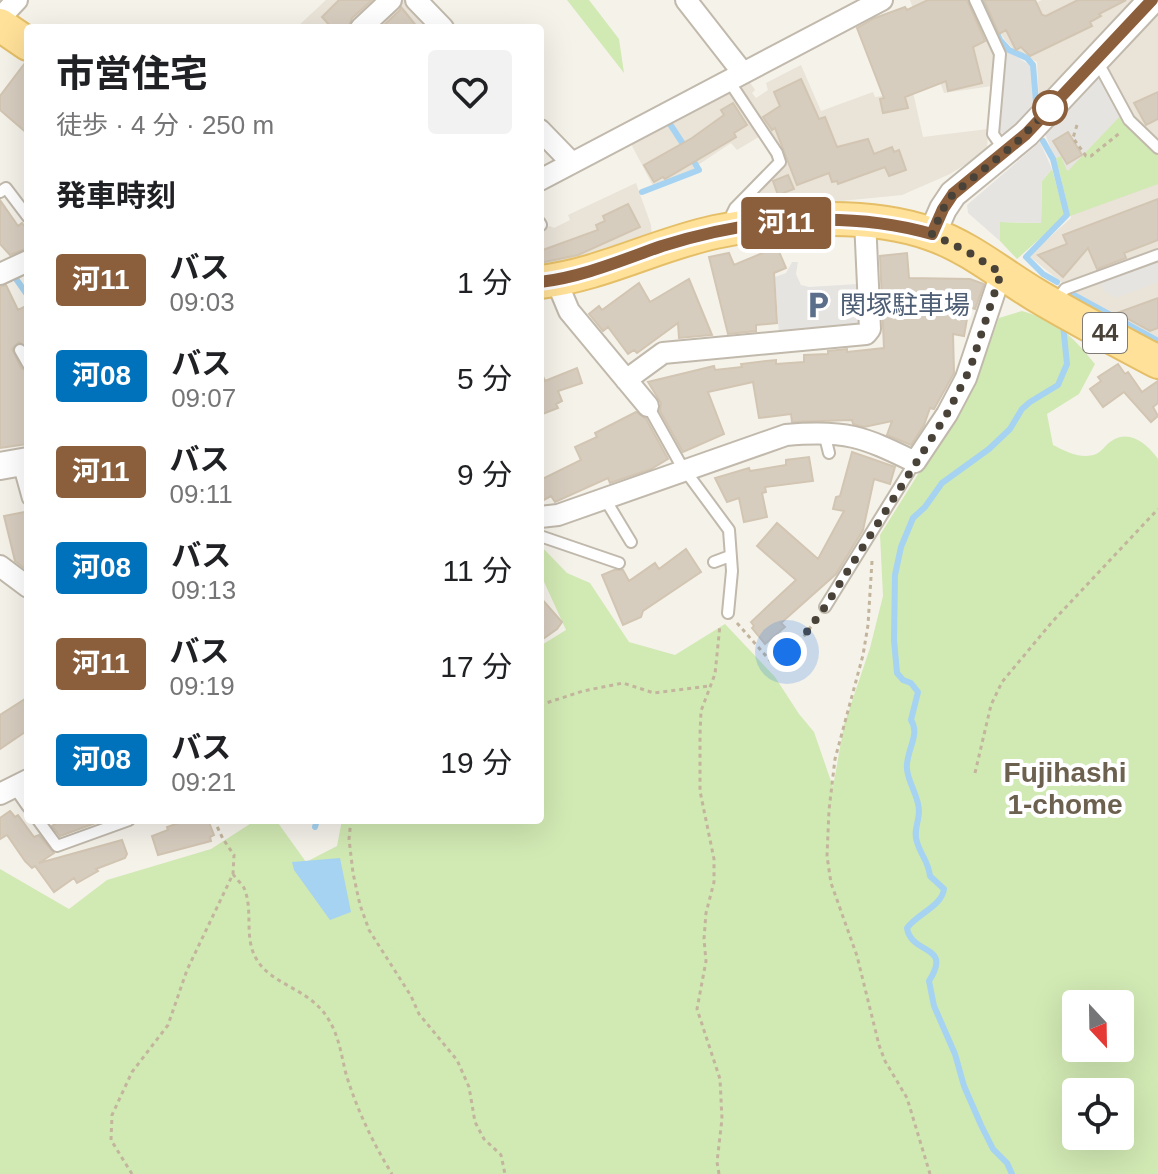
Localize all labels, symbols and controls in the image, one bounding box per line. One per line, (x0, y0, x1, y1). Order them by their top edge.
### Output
button: heart (428, 50, 512, 134)
text: 市営住宅 (56, 53, 208, 95)
unlabelled marker (1033, 91, 1067, 125)
text: 徒歩 · 4 分 · 250 m (56, 110, 274, 140)
text: 発車時刻 (56, 179, 176, 212)
line badge: 河11 (740, 197, 832, 249)
text: 河11 (757, 207, 815, 238)
text: バス (170, 251, 230, 284)
text: 河11 (72, 264, 130, 295)
text: 1 分 (457, 266, 512, 299)
text: 09:03 (170, 287, 235, 317)
parking icon: 関塚駐車場 (803, 290, 833, 320)
place label: 関塚駐車場 (840, 290, 970, 320)
road number: 44 (1083, 313, 1127, 353)
text: バス (171, 347, 231, 380)
text: 河08 (72, 360, 131, 391)
text: 5 分 (457, 362, 512, 395)
text: 09:07 (171, 383, 236, 413)
text: バス (170, 443, 230, 476)
text: 河11 (72, 456, 130, 487)
text: 9 分 (457, 458, 512, 491)
text: 09:11 (170, 479, 233, 509)
text: バス (171, 539, 231, 572)
text: 河08 (72, 552, 131, 583)
text: 11 分 (443, 554, 512, 587)
text: 09:13 (171, 575, 236, 605)
your location (767, 632, 807, 672)
text: バス (170, 635, 230, 668)
text: 河11 (72, 648, 130, 679)
text: 17 分 (440, 650, 512, 683)
text: 09:19 (170, 671, 235, 701)
text: バス (171, 731, 231, 764)
text: 河08 (72, 744, 131, 775)
text: 19 分 (440, 746, 512, 779)
district label: Fujihashi 1-chome (1004, 757, 1126, 820)
text: 09:21 (171, 767, 236, 797)
north arrow (1062, 990, 1134, 1062)
map controls (1062, 990, 1134, 1150)
button: locate (1062, 1078, 1134, 1150)

